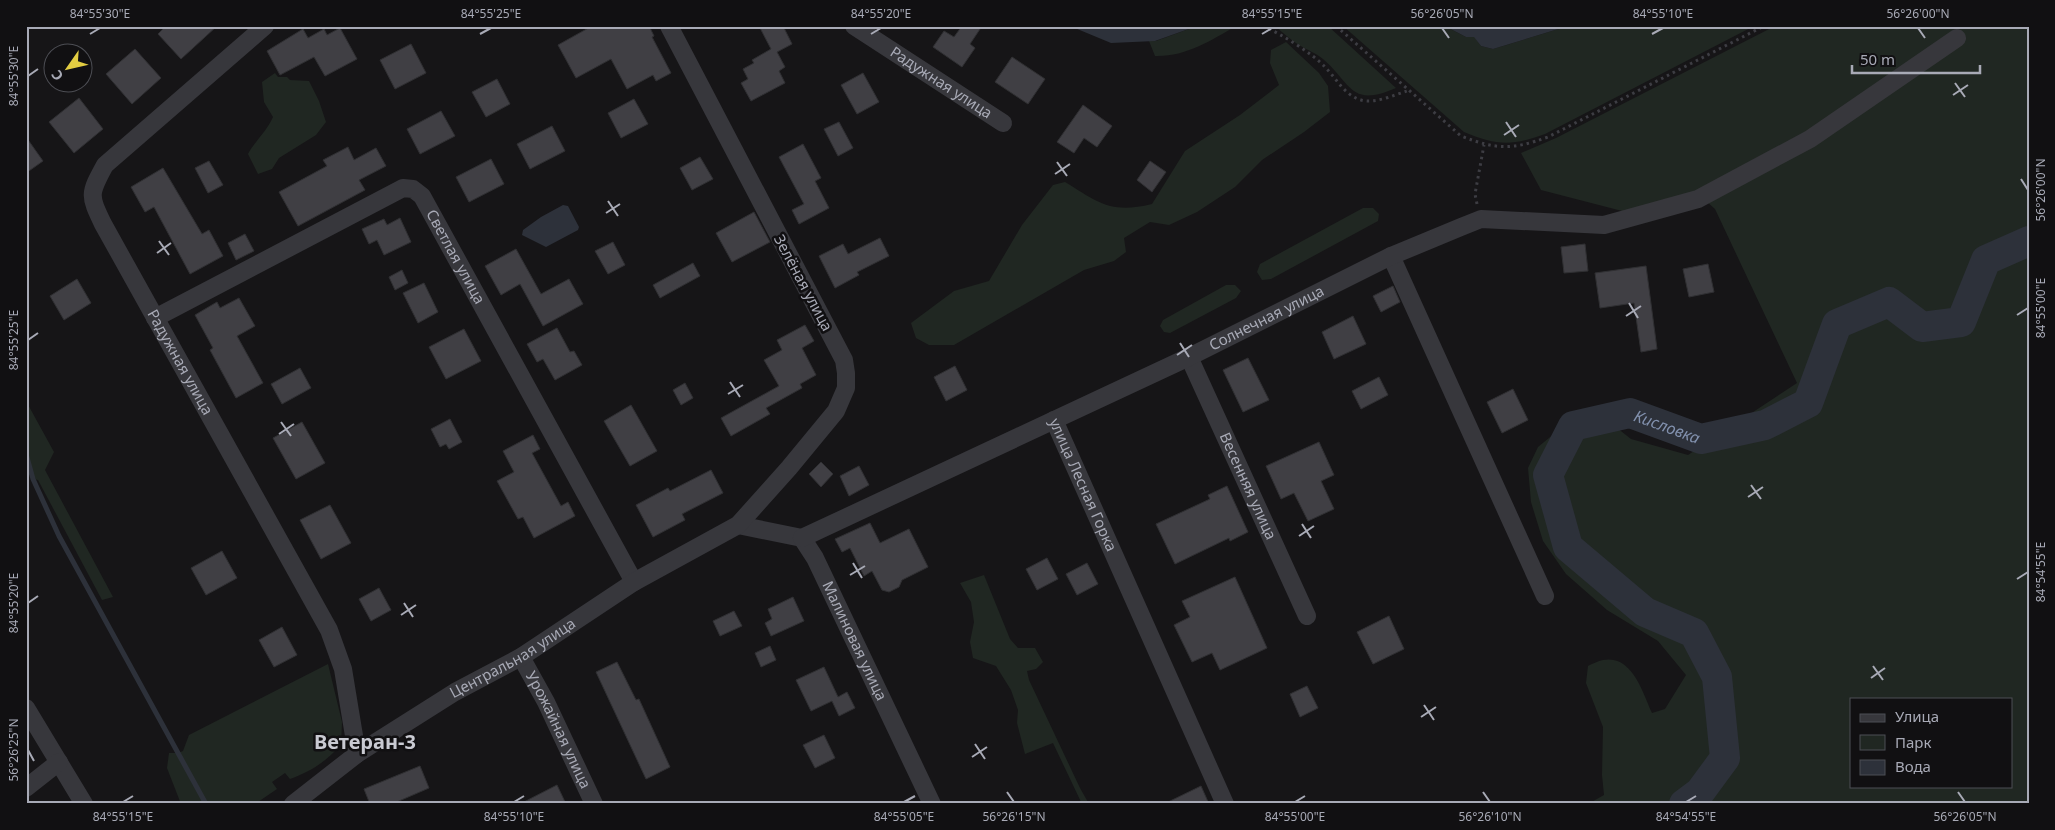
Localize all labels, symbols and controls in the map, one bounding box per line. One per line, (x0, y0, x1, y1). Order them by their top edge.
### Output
text: 84°55'30"E (70, 5, 130, 22)
text: 84°55'25"E (461, 5, 521, 22)
text: 84°55'20"E (851, 5, 911, 22)
text: 84°55'15"E (1242, 5, 1302, 22)
text: 56°26'05"N (1410, 5, 1474, 22)
text: 84°55'10"E (1633, 5, 1693, 22)
text: 56°26'00"N (1886, 5, 1950, 22)
street label: Радужная улица (887, 41, 997, 122)
north arrow (42, 42, 92, 92)
scale bar (1852, 42, 1980, 74)
text: 84°55'30"E (5, 46, 22, 106)
text: 50 m (1860, 49, 1895, 69)
text: С (46, 66, 67, 85)
text: 56°26'00"N (2032, 158, 2049, 222)
street label: Светлая улица (422, 206, 490, 307)
street label: Зелёная улица (770, 231, 838, 334)
text: 84°55'00"E (2032, 278, 2049, 338)
street label: Солнечная улица (1205, 280, 1327, 354)
street label: Радужная улица (143, 306, 218, 418)
text: 84°55'25"E (5, 310, 22, 370)
water label: Кисловка (1631, 404, 1703, 449)
street label: улица Лесная Горка (1045, 415, 1122, 554)
street label: Весенняя улица (1216, 429, 1282, 543)
text: 84°54'55"E (2032, 542, 2049, 602)
text: 84°55'20"E (5, 573, 22, 633)
street label: Малиновая улица (818, 577, 892, 704)
street label: Центральная улица (446, 613, 579, 702)
street label: Урожайная улица (522, 667, 596, 791)
legend (1850, 698, 2012, 788)
text: Улица (1895, 706, 1939, 726)
text: 56°26'25"N (5, 718, 22, 782)
district label: Ветеран-3 (314, 728, 416, 755)
text: Парк (1895, 732, 1931, 752)
text: Вода (1895, 756, 1931, 776)
text: 84°55'15"E (93, 808, 153, 825)
text: 84°55'10"E (484, 808, 544, 825)
text: 84°55'05"E (874, 808, 934, 825)
text: 56°26'15"N (982, 808, 1046, 825)
text: 84°55'00"E (1265, 808, 1325, 825)
text: 56°26'10"N (1458, 808, 1522, 825)
text: 84°54'55"E (1656, 808, 1716, 825)
text: 56°26'05"N (1933, 808, 1997, 825)

